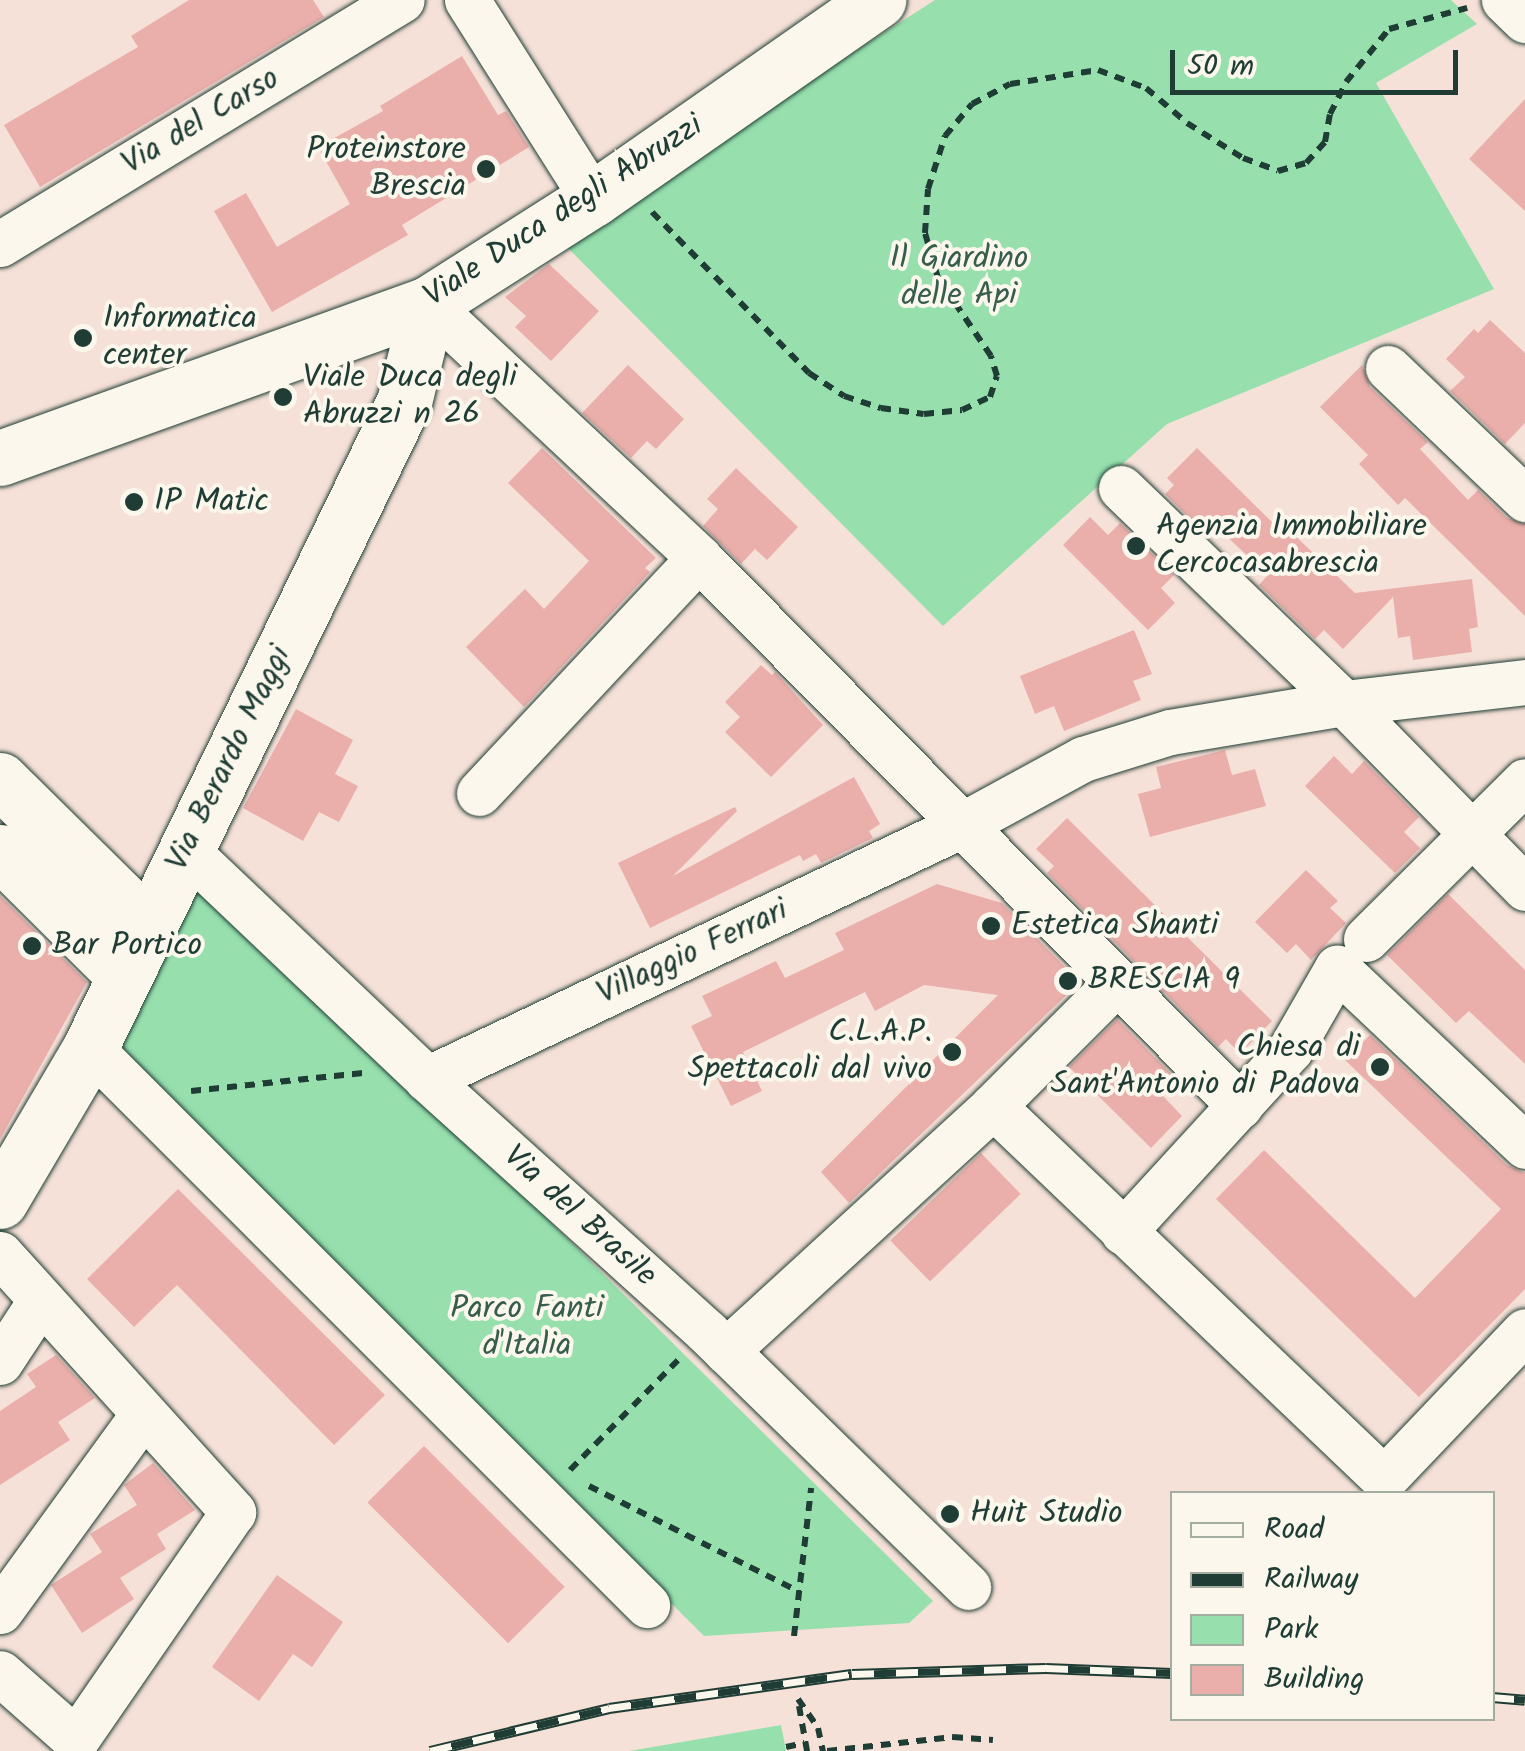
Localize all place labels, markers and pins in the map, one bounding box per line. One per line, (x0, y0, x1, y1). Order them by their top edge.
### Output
place label: Proteinstore Brescia (307, 132, 466, 207)
marker: Proteinstore Brescia (475, 158, 497, 180)
place label: Informatica center (103, 301, 257, 376)
marker: Informatica center (72, 327, 94, 349)
place label: Viale Duca degli Abruzzi n 26 (303, 360, 517, 435)
marker: Viale Duca degli Abruzzi n 26 (272, 386, 294, 408)
place label: IP Matic (154, 483, 269, 521)
marker: IP Matic (123, 491, 145, 513)
place label: Agenzia Immobiliare Cercocasabrescia (1156, 509, 1427, 584)
marker: Agenzia Immobiliare Cercocasabrescia (1125, 535, 1147, 557)
place label: Estetica Shanti (1011, 907, 1218, 945)
marker: Estetica Shanti (980, 915, 1002, 937)
place label: Bar Portico (52, 927, 202, 965)
marker: Bar Portico (21, 935, 43, 957)
place label: BRESCIA 9 (1088, 962, 1240, 1000)
marker: BRESCIA 9 (1057, 970, 1079, 992)
place label: C.L.A.P. Spettacoli dal vivo (688, 1015, 932, 1090)
place label: Chiesa di Sant'Antonio di Padova (1051, 1030, 1360, 1105)
marker: C.L.A.P. Spettacoli dal vivo (941, 1041, 963, 1063)
marker: Chiesa di Sant'Antonio di Padova (1369, 1056, 1391, 1078)
place label: Huit Studio (970, 1495, 1123, 1533)
marker: Huit Studio (939, 1503, 961, 1525)

